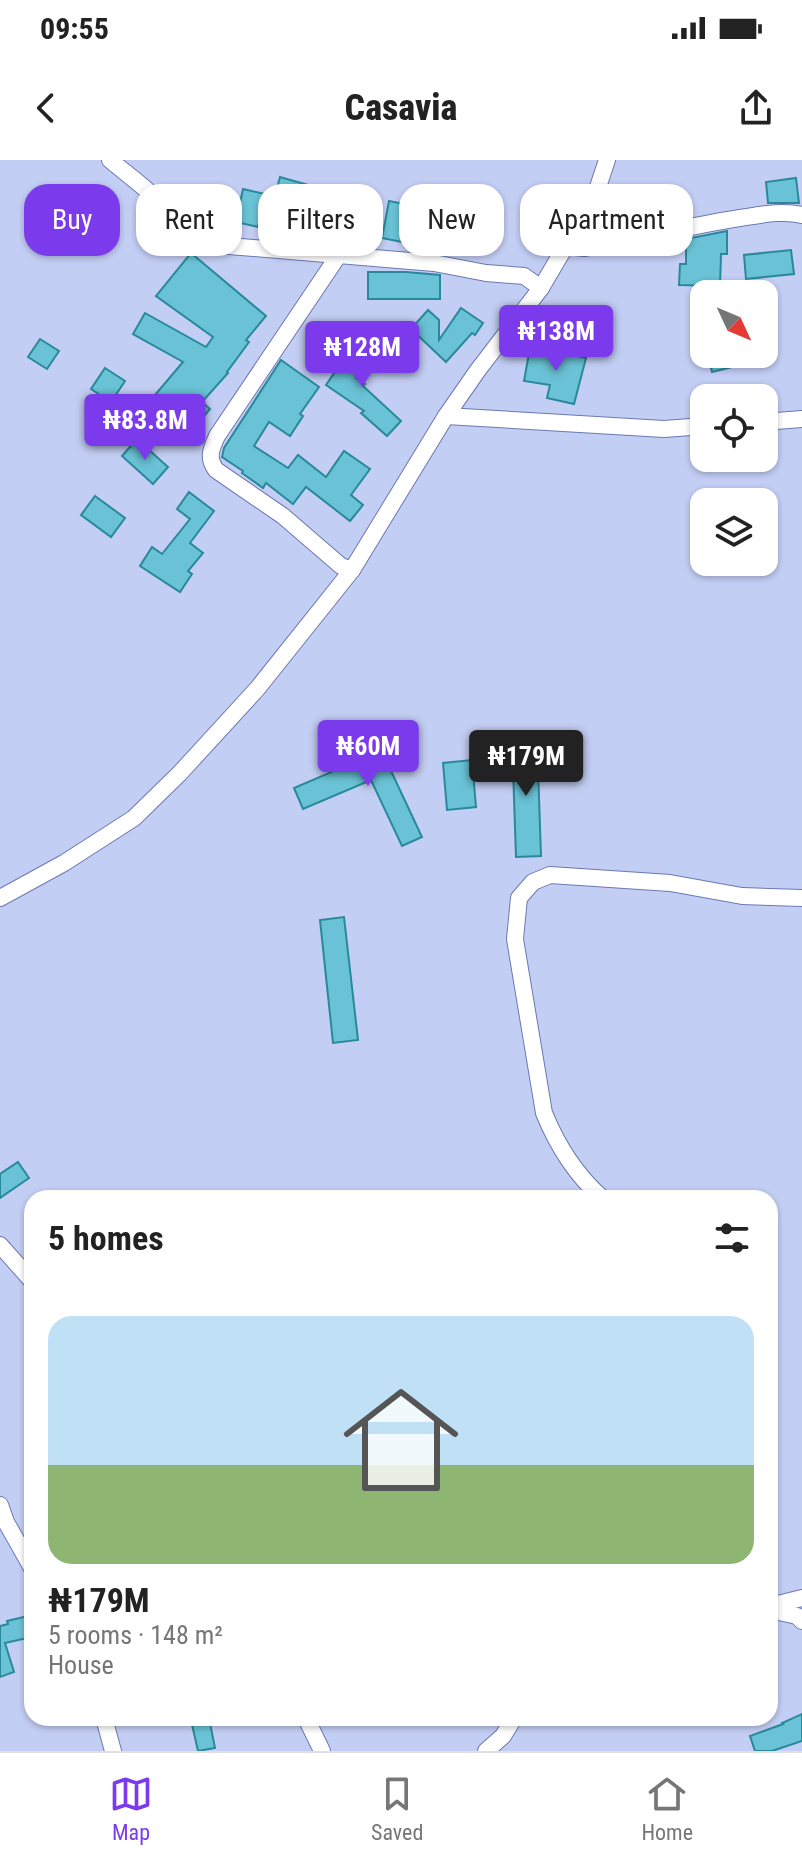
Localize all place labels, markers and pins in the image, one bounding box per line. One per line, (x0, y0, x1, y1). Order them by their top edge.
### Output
pin: ₦138M (500, 305, 612, 373)
pin: ₦128M (306, 321, 418, 389)
pin: ₦83.8M (80, 394, 210, 462)
pin: ₦60M (321, 720, 415, 788)
pin: ₦179M (470, 730, 582, 798)

